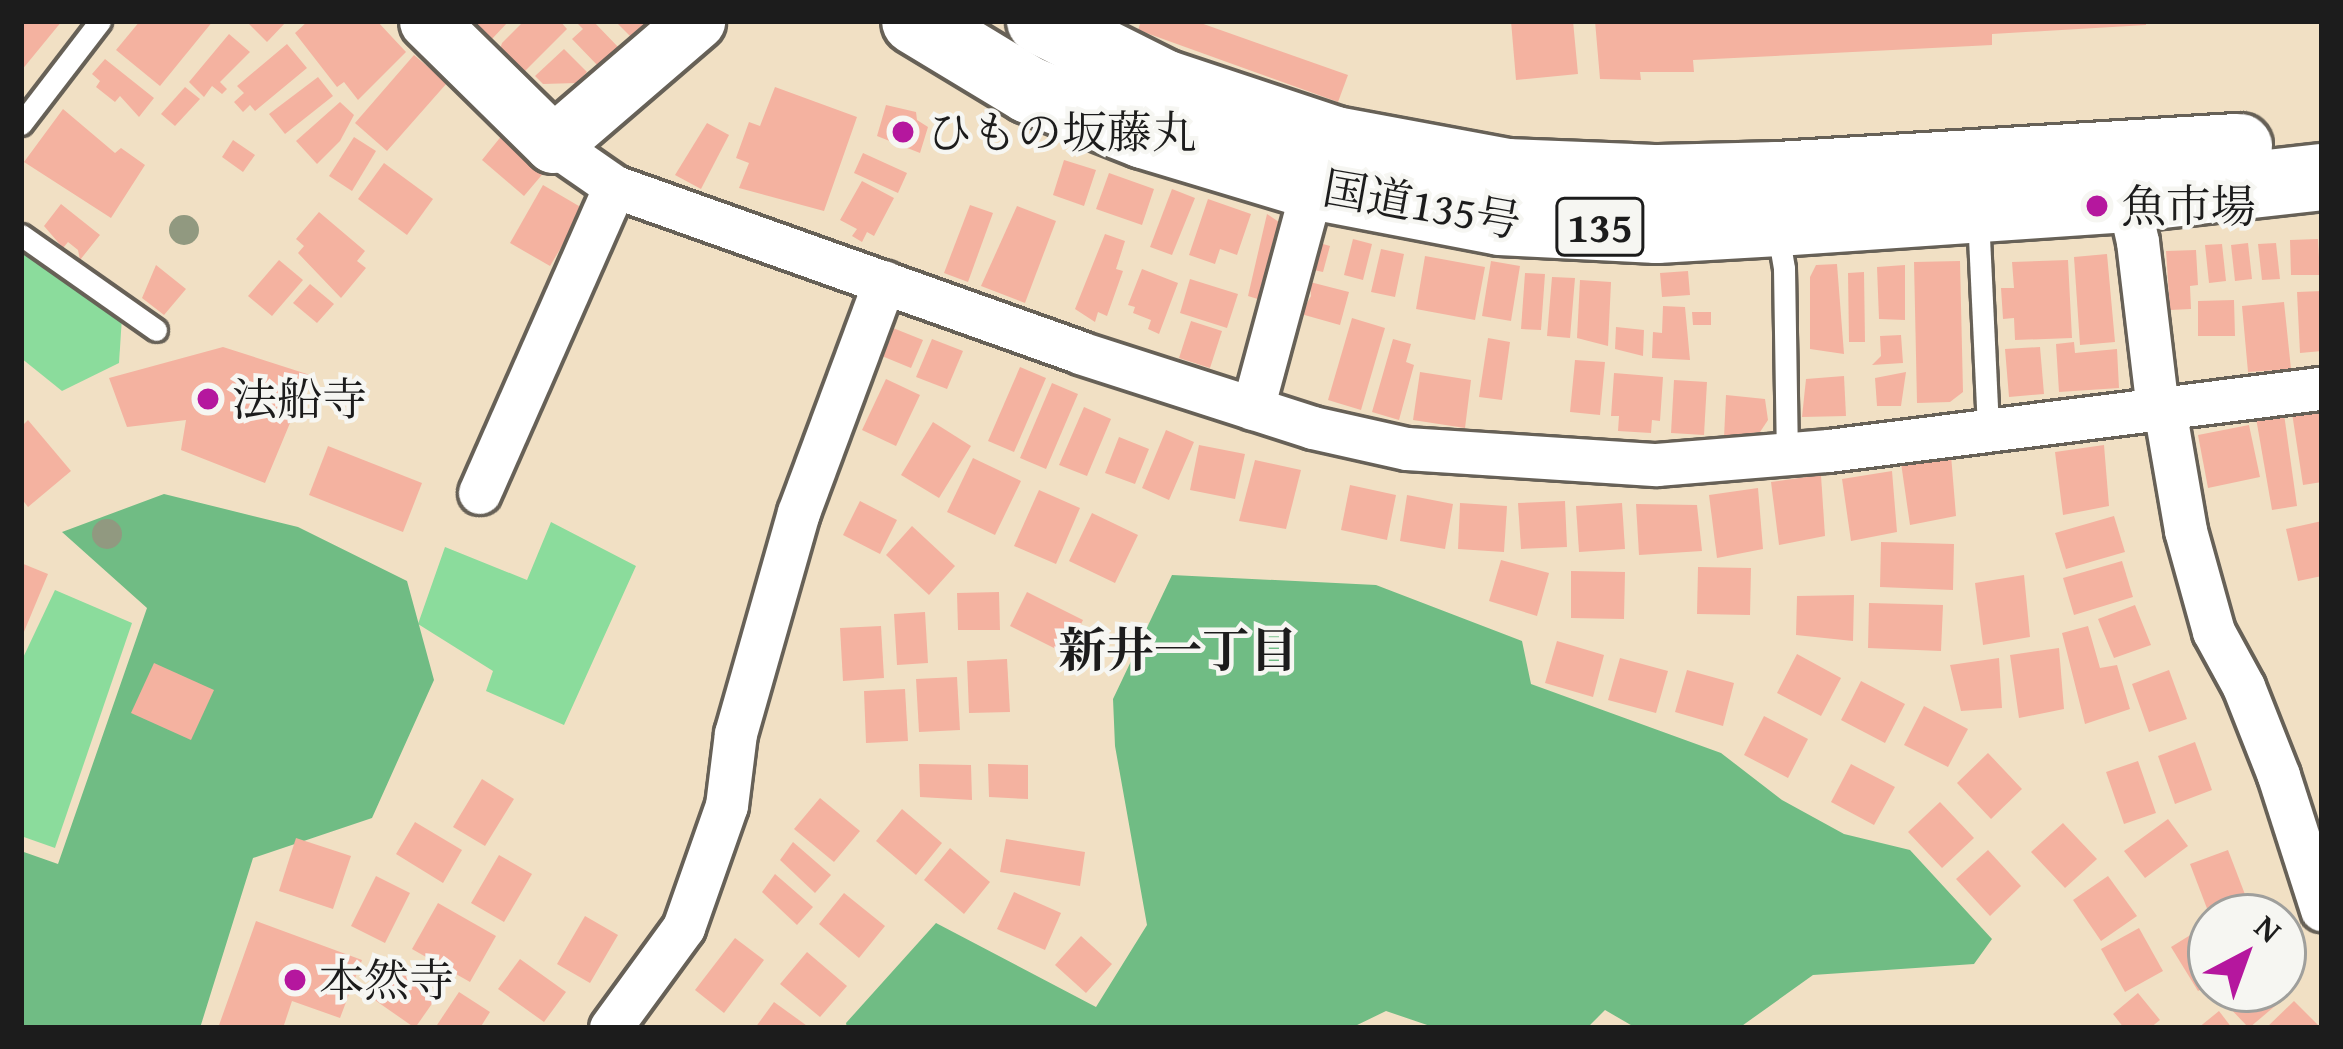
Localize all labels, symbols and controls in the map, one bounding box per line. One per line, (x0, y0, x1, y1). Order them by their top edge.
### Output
place label: ひもの坂藤丸 (927, 105, 1197, 159)
marker: ひもの坂藤丸 (890, 119, 916, 145)
street label: 国道135号 (1319, 160, 1525, 248)
place label: 魚市場 (2121, 179, 2256, 233)
road number: 135 (1555, 191, 1645, 263)
marker: 魚市場 (2084, 193, 2110, 219)
place label: 法船寺 (232, 372, 367, 426)
marker: 法船寺 (195, 386, 221, 412)
district label: 新井一丁目 (1058, 621, 1298, 679)
north arrow (2187, 893, 2307, 1013)
text: N (2245, 903, 2293, 953)
place label: 本然寺 (319, 953, 454, 1007)
marker: 本然寺 (282, 967, 308, 993)

